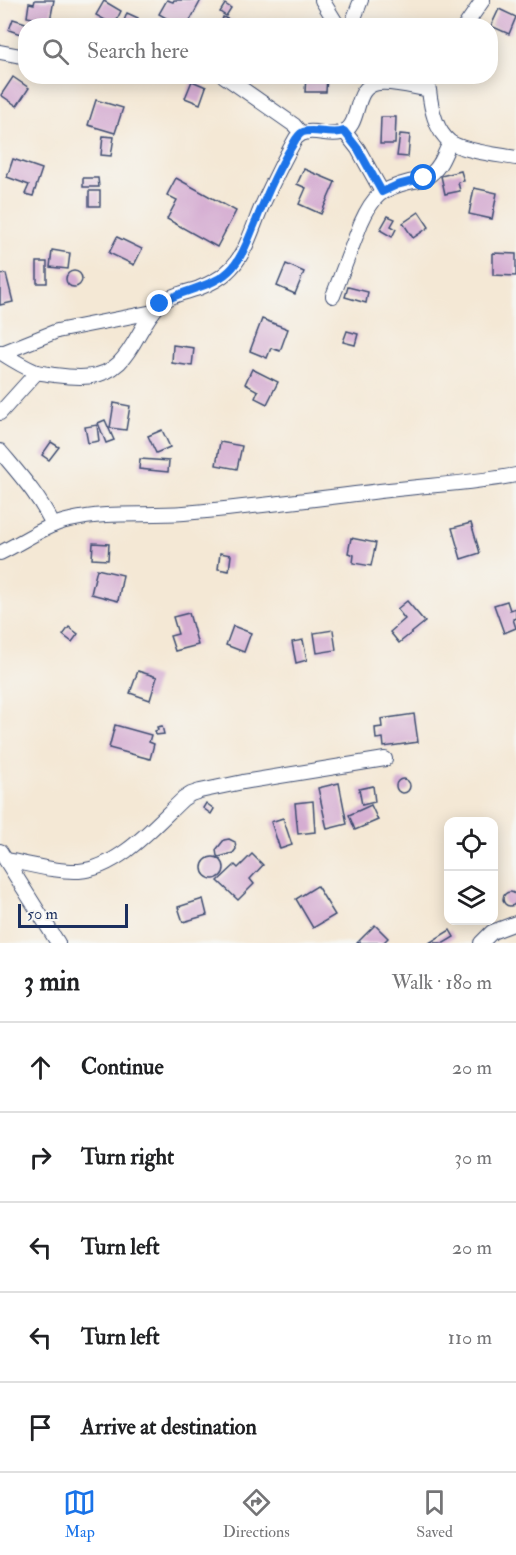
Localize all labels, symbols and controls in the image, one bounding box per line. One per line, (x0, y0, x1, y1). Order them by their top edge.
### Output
search box (18, 18, 498, 84)
icon: search (39, 35, 72, 68)
text: Search here (87, 37, 189, 65)
route start (410, 164, 436, 190)
route end (146, 290, 172, 316)
map controls (444, 817, 498, 925)
button: locate (444, 817, 498, 871)
button: layers (444, 871, 498, 925)
scale bar (18, 901, 128, 929)
text: 50 m (27, 904, 58, 924)
text: 3 min (24, 966, 80, 998)
text: Walk · 180 m (392, 970, 492, 995)
icon: ahead (24, 1051, 57, 1084)
text: Continue (81, 1053, 164, 1081)
text: 20 m (452, 1055, 492, 1080)
icon: right (24, 1141, 57, 1174)
text: Turn right (81, 1143, 174, 1171)
text: 30 m (454, 1145, 492, 1170)
icon: left (24, 1231, 57, 1264)
text: Turn left (81, 1233, 160, 1261)
text: 20 m (452, 1235, 492, 1260)
icon: left (24, 1321, 57, 1354)
text: Turn left (81, 1323, 160, 1351)
text: 110 m (448, 1325, 492, 1350)
icon: arrive (24, 1411, 57, 1444)
text: Arrive at destination (81, 1413, 257, 1441)
tab: Map (63, 1486, 96, 1542)
tab: Directions (223, 1486, 290, 1542)
tab: Saved (416, 1486, 453, 1542)

